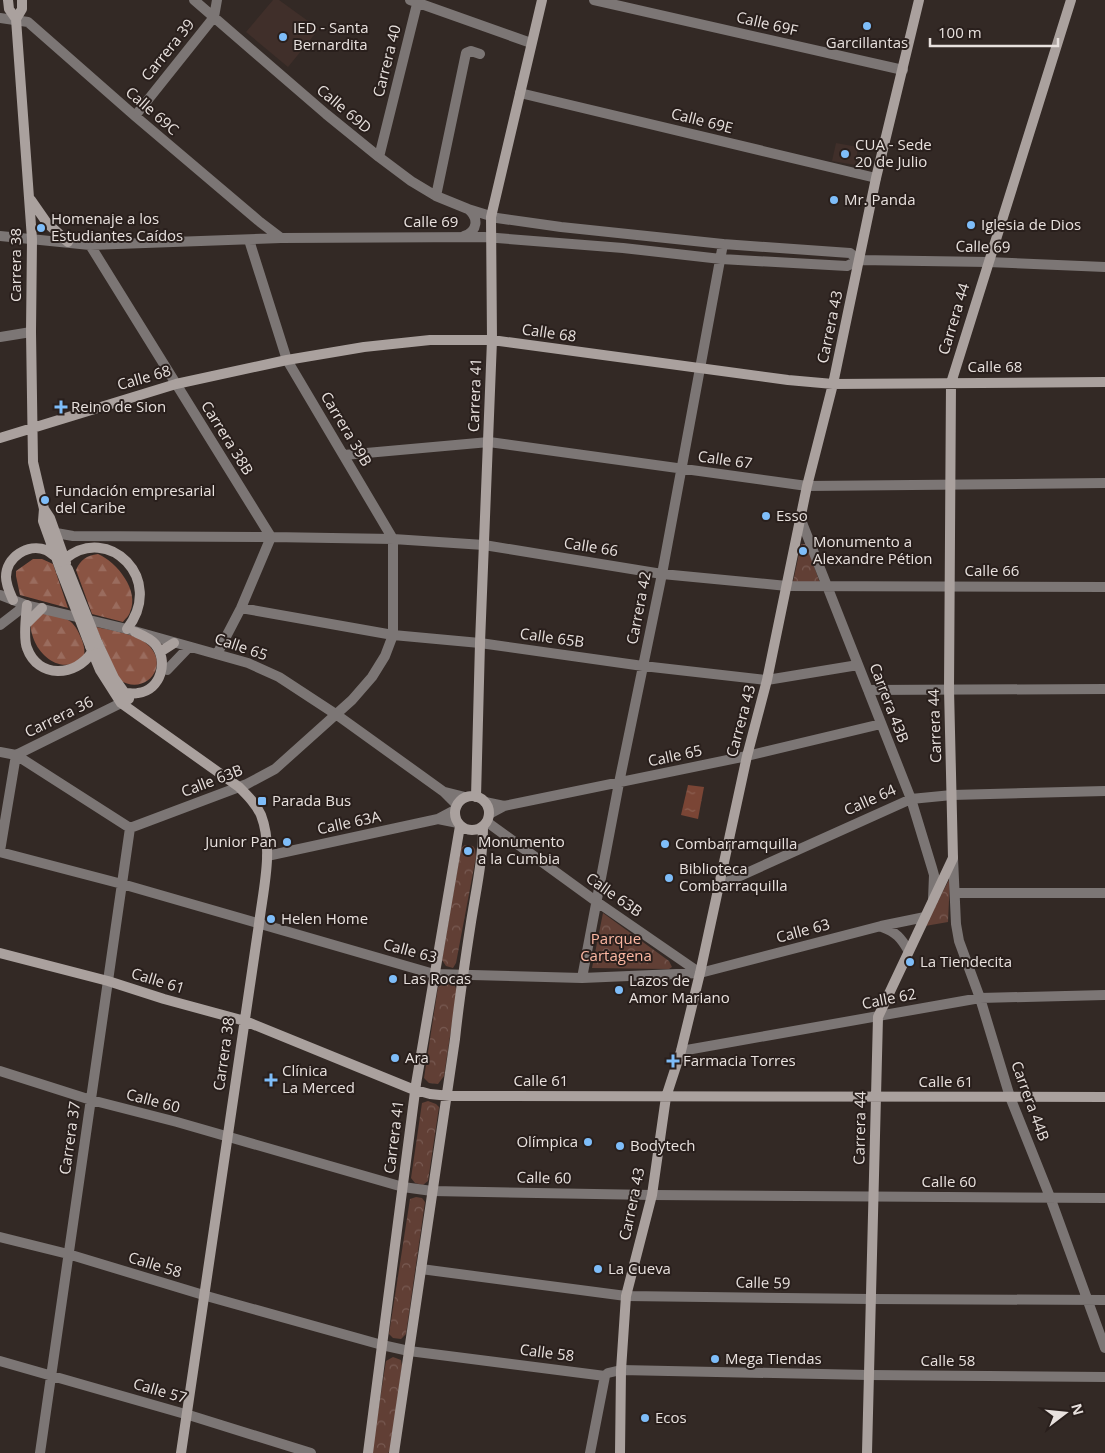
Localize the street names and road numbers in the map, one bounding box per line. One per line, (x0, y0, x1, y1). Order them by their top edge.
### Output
street label: Calle 69F (734, 6, 800, 40)
street label: Carrera 39 (136, 14, 198, 84)
street label: Carrera 40 (367, 22, 405, 99)
street label: Calle 69D (313, 79, 376, 137)
street label: Calle 69C (122, 82, 183, 139)
street label: Calle 69E (669, 103, 735, 137)
street label: Calle 69 (404, 211, 458, 231)
street label: Carrera 38 (5, 228, 25, 302)
street label: Calle 69 (955, 236, 1011, 256)
street label: Carrera 44 (933, 280, 974, 357)
street label: Carrera 43 (812, 289, 846, 365)
street label: Calle 68 (521, 318, 578, 346)
street label: Calle 68 (968, 356, 1022, 376)
street label: Carrera 41 (463, 358, 485, 432)
street label: Calle 68 (115, 360, 173, 394)
street label: Carrera 39B (317, 387, 377, 469)
street label: Carrera 38B (197, 397, 258, 478)
street label: Calle 67 (697, 445, 754, 473)
street label: Calle 66 (563, 532, 620, 560)
street label: Calle 66 (965, 560, 1019, 580)
street label: Carrera 42 (621, 570, 655, 646)
street label: Calle 65B (519, 623, 585, 651)
street label: Calle 65 (212, 628, 271, 664)
street label: Carrera 43B (866, 660, 914, 745)
street label: Carrera 43 (721, 682, 759, 759)
street label: Carrera 44 (923, 688, 945, 763)
street label: Carrera 36 (21, 691, 96, 741)
street label: Calle 65 (646, 740, 704, 771)
street label: Calle 63B (178, 759, 245, 801)
street label: Calle 64 (840, 779, 899, 819)
street label: Calle 63A (315, 805, 383, 838)
street label: Calle 63B (582, 867, 647, 921)
street label: Calle 63 (774, 913, 832, 947)
street label: Calle 63 (381, 933, 439, 967)
street label: Calle 61 (129, 962, 187, 998)
street label: Calle 62 (860, 983, 918, 1013)
street label: Carrera 38 (208, 1016, 238, 1092)
street label: Carrera 44B (1007, 1058, 1055, 1143)
street label: Calle 61 (514, 1070, 568, 1090)
street label: Calle 61 (919, 1071, 973, 1091)
street label: Calle 60 (124, 1083, 182, 1117)
street label: Carrera 44 (848, 1090, 870, 1165)
street label: Carrera 41 (379, 1099, 407, 1175)
street label: Carrera 37 (54, 1100, 84, 1176)
street label: Carrera 43 (614, 1166, 648, 1242)
street label: Calle 60 (516, 1167, 572, 1187)
street label: Calle 60 (922, 1171, 976, 1191)
street label: Calle 58 (126, 1246, 184, 1282)
street label: Calle 59 (735, 1272, 791, 1292)
street label: Calle 58 (519, 1339, 576, 1365)
street label: Calle 58 (921, 1350, 975, 1370)
street label: Calle 57 (131, 1373, 189, 1407)

